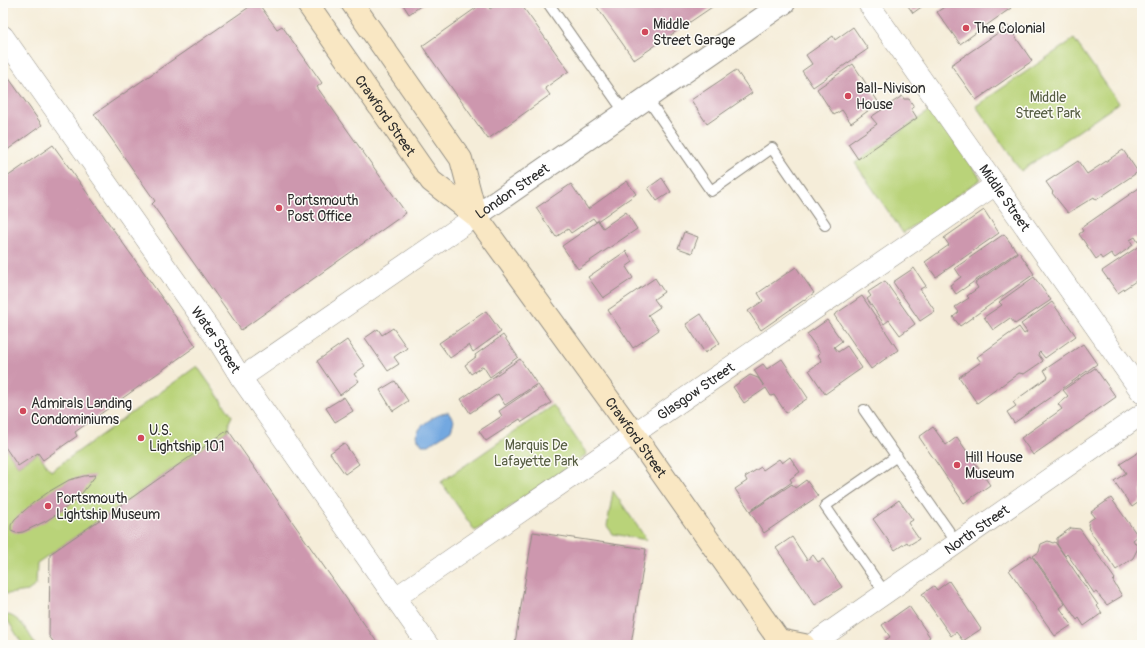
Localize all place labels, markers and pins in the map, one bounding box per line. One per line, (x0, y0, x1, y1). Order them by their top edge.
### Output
place label: Middle Street Garage (653, 16, 735, 49)
place label: The Colonial (974, 20, 1045, 37)
marker: The Colonial (961, 23, 971, 33)
marker: Middle Street Garage (640, 27, 650, 37)
place label: Ball-Nivison House (856, 80, 926, 113)
marker: Ball-Nivison House (843, 91, 853, 101)
place label: Portsmouth Post Office (287, 192, 358, 225)
marker: Portsmouth Post Office (274, 203, 284, 213)
place label: Admirals Landing Condominiums (31, 395, 132, 428)
marker: Admirals Landing Condominiums (18, 406, 28, 416)
place label: U.S. Lightship 101 (149, 422, 224, 455)
marker: U.S. Lightship 101 (136, 433, 146, 443)
place label: Hill House Museum (965, 449, 1023, 482)
marker: Hill House Museum (952, 460, 962, 470)
place label: Portsmouth Lightship Museum (56, 490, 160, 523)
marker: Portsmouth Lightship Museum (43, 501, 53, 511)

